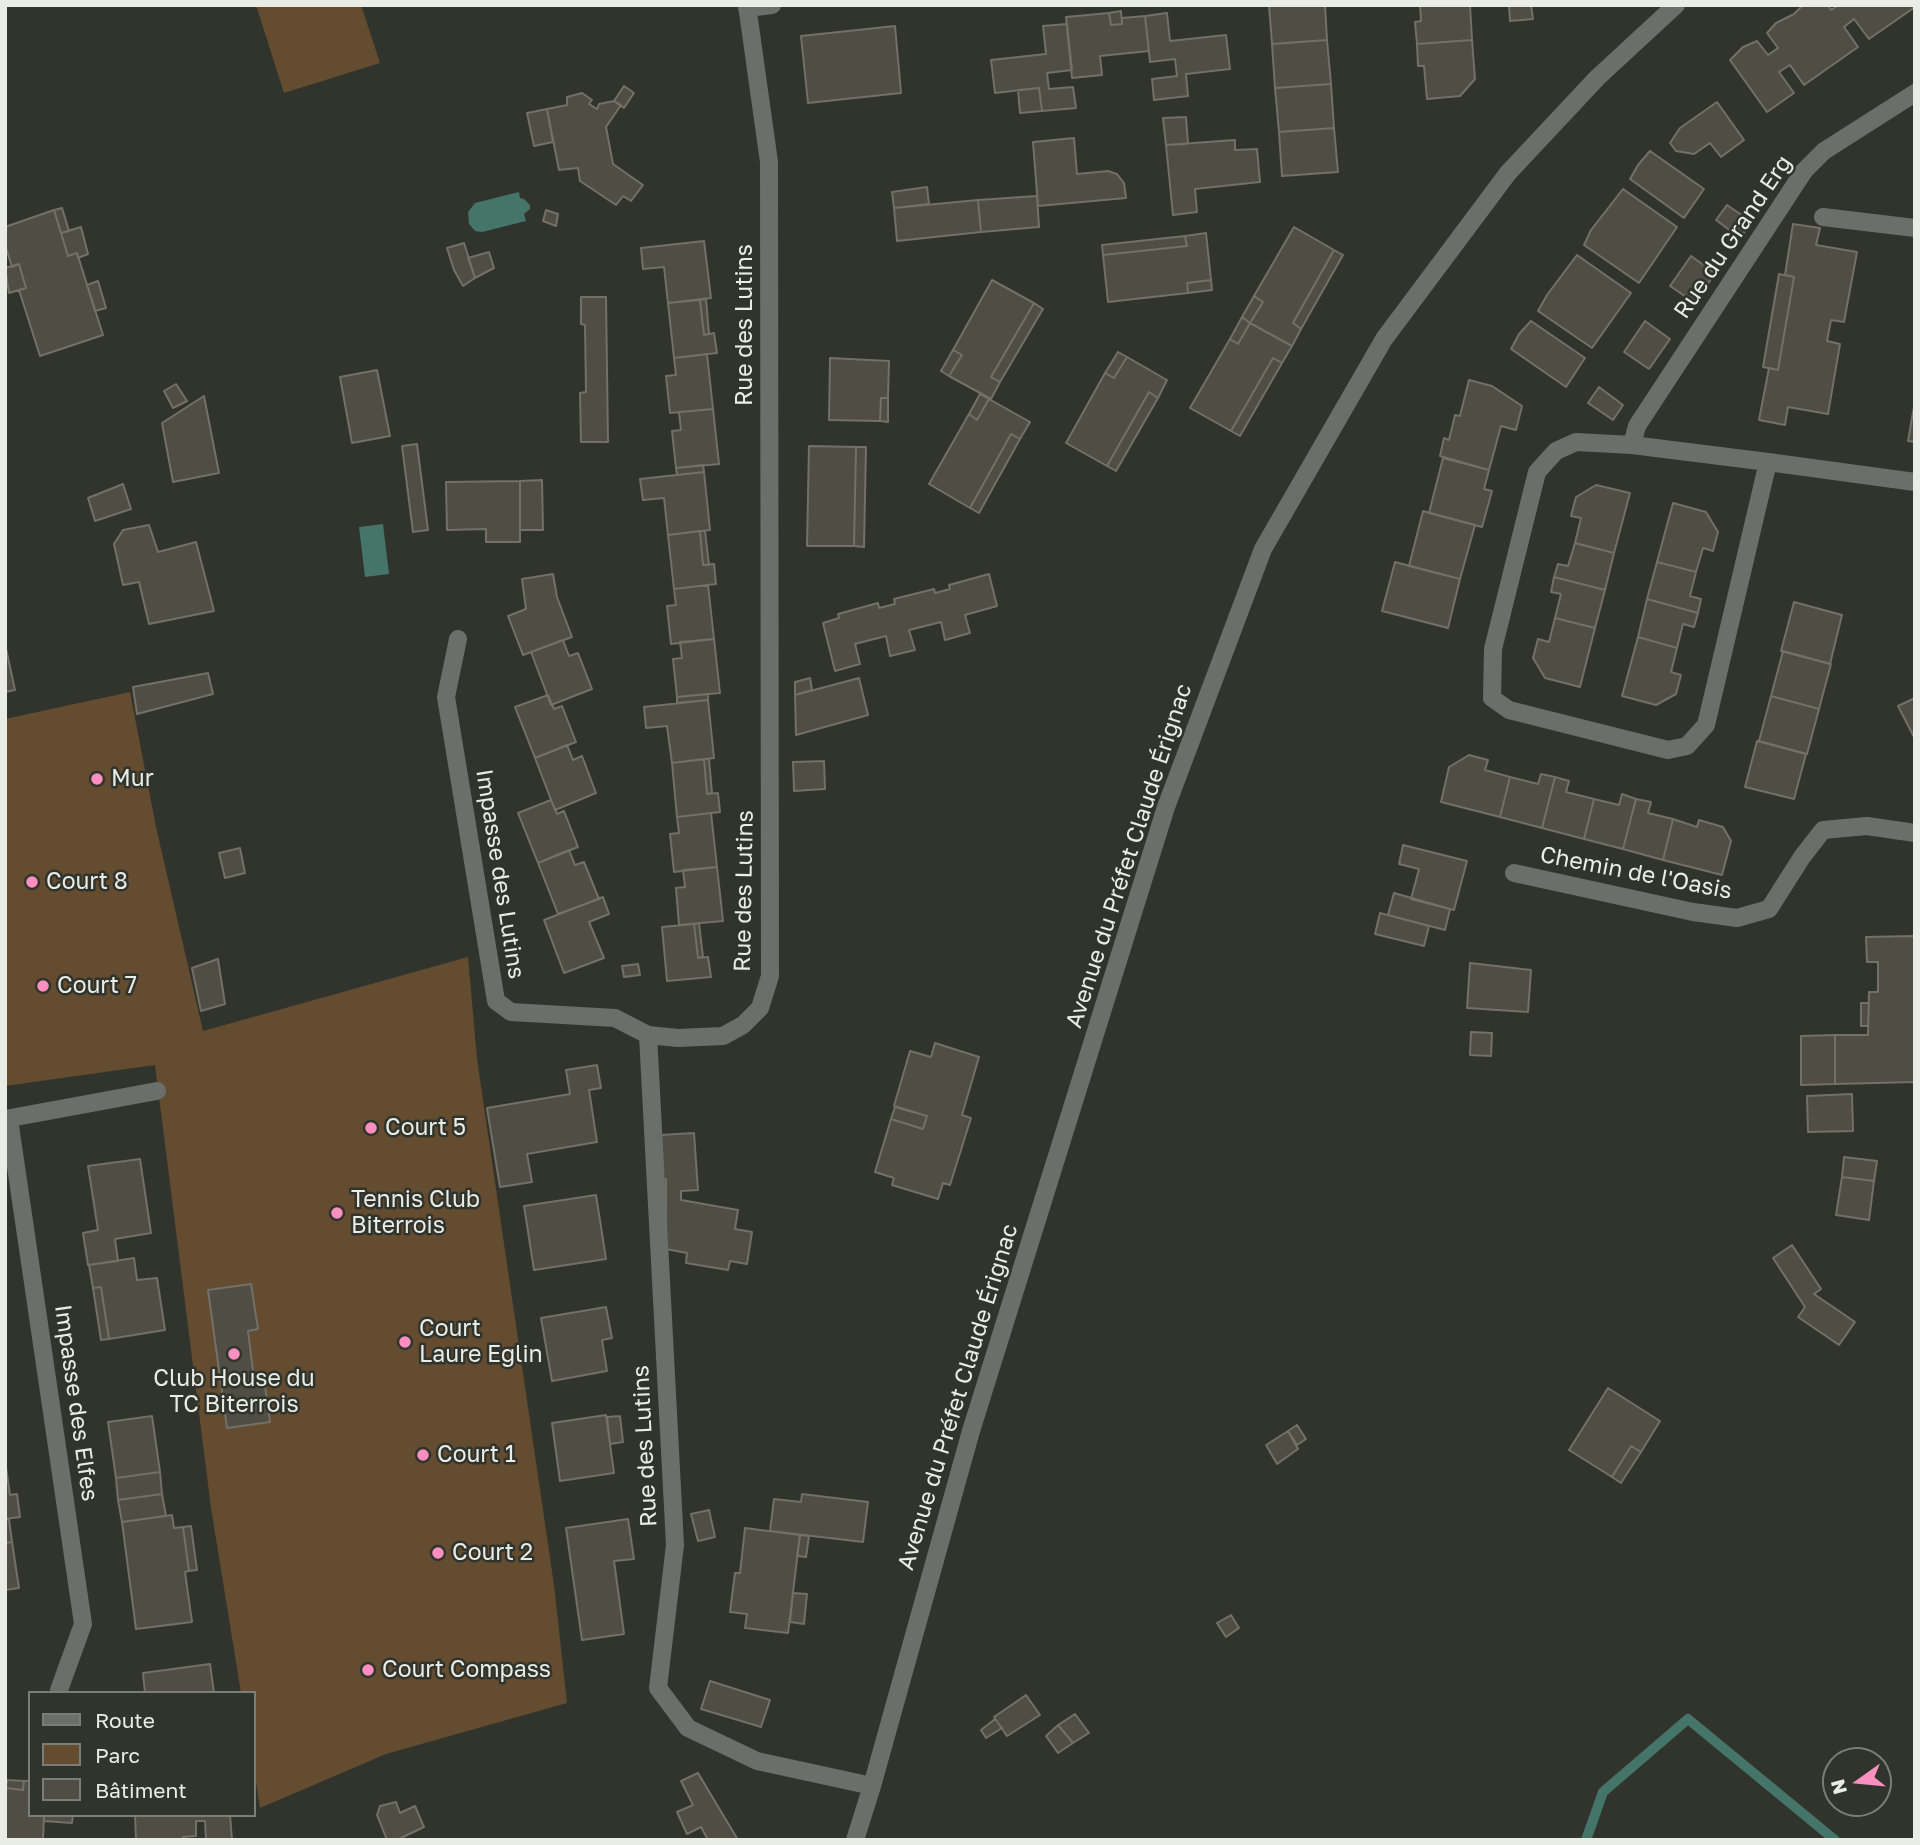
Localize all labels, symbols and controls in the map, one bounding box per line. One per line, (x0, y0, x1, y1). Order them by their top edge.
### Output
street label: Rue du Grand Erg (1668, 150, 1798, 324)
street label: Rue des Lutins (731, 244, 759, 406)
street label: Avenue du Préfet Claude Érignac (1060, 680, 1198, 1032)
place label: Mur (111, 765, 154, 793)
street label: Impasse des Lutins (470, 767, 530, 981)
marker: Mur (89, 771, 105, 787)
street label: Rue des Lutins (729, 810, 759, 972)
street label: Chemin de l'Oasis (1538, 841, 1734, 905)
place label: Court 8 (46, 868, 128, 896)
marker: Court 8 (24, 874, 40, 890)
place label: Court 7 (57, 972, 137, 1000)
marker: Court 7 (35, 978, 51, 994)
place label: Court 5 (385, 1114, 466, 1142)
marker: Court 5 (363, 1120, 379, 1136)
place label: Tennis Club Biterrois (351, 1186, 480, 1240)
marker: Tennis Club Biterrois (329, 1205, 345, 1221)
street label: Avenue du Préfet Claude Érignac (892, 1221, 1024, 1573)
street label: Impasse des Elfes (49, 1303, 103, 1503)
place label: Court Laure Eglin (419, 1315, 543, 1369)
marker: Court Laure Eglin (397, 1334, 413, 1350)
marker: Club House du TC Biterrois (226, 1346, 242, 1362)
street label: Rue des Lutins (627, 1364, 663, 1528)
place label: Club House du TC Biterrois (153, 1365, 315, 1419)
place label: Court 1 (437, 1441, 516, 1469)
marker: Court 1 (415, 1447, 431, 1463)
place label: Court 2 (452, 1539, 533, 1567)
marker: Court 2 (430, 1545, 446, 1561)
place label: Court Compass (382, 1656, 551, 1684)
marker: Court Compass (360, 1662, 376, 1678)
legend (28, 1691, 256, 1817)
text: Route (95, 1707, 155, 1733)
text: Parc (95, 1742, 140, 1768)
north arrow (1822, 1747, 1892, 1817)
text: Bâtiment (95, 1777, 187, 1803)
text: N (1825, 1777, 1851, 1797)

